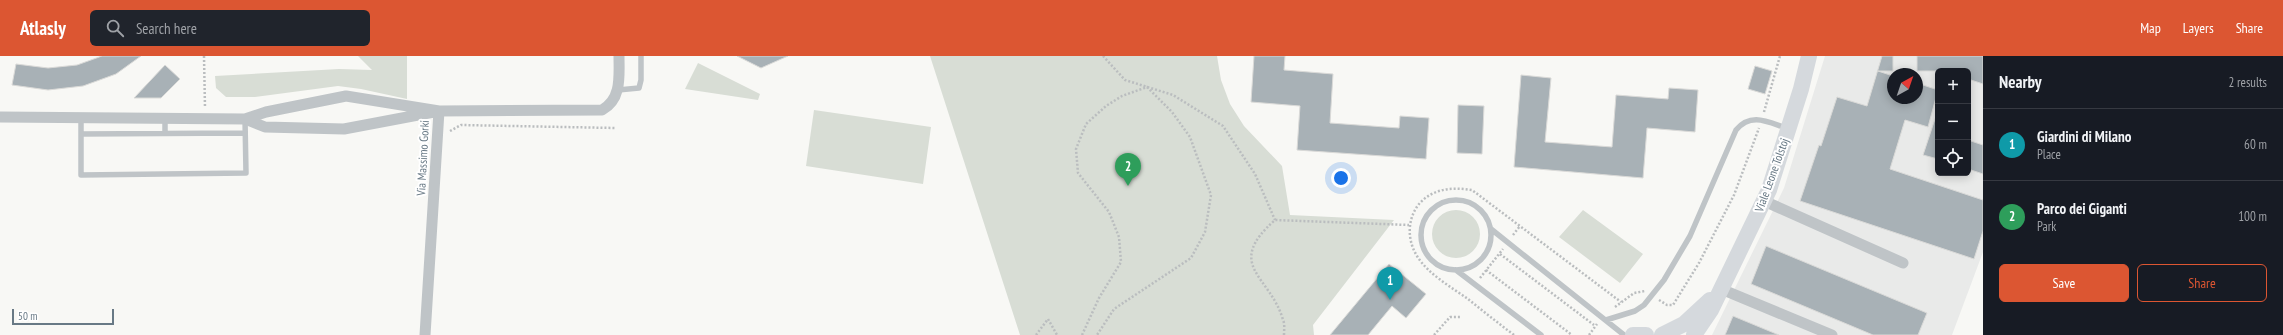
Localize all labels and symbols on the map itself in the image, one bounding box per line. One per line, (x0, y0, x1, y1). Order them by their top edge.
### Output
north arrow (1887, 68, 1923, 104)
street label: Via Massimo Gorki (413, 120, 432, 197)
street label: Viale Leone Tolstoj (1751, 136, 1792, 215)
pin: 2 (1115, 153, 1141, 186)
your location (1331, 168, 1351, 188)
pin: 1 (1377, 267, 1403, 300)
scale bar (12, 307, 114, 326)

